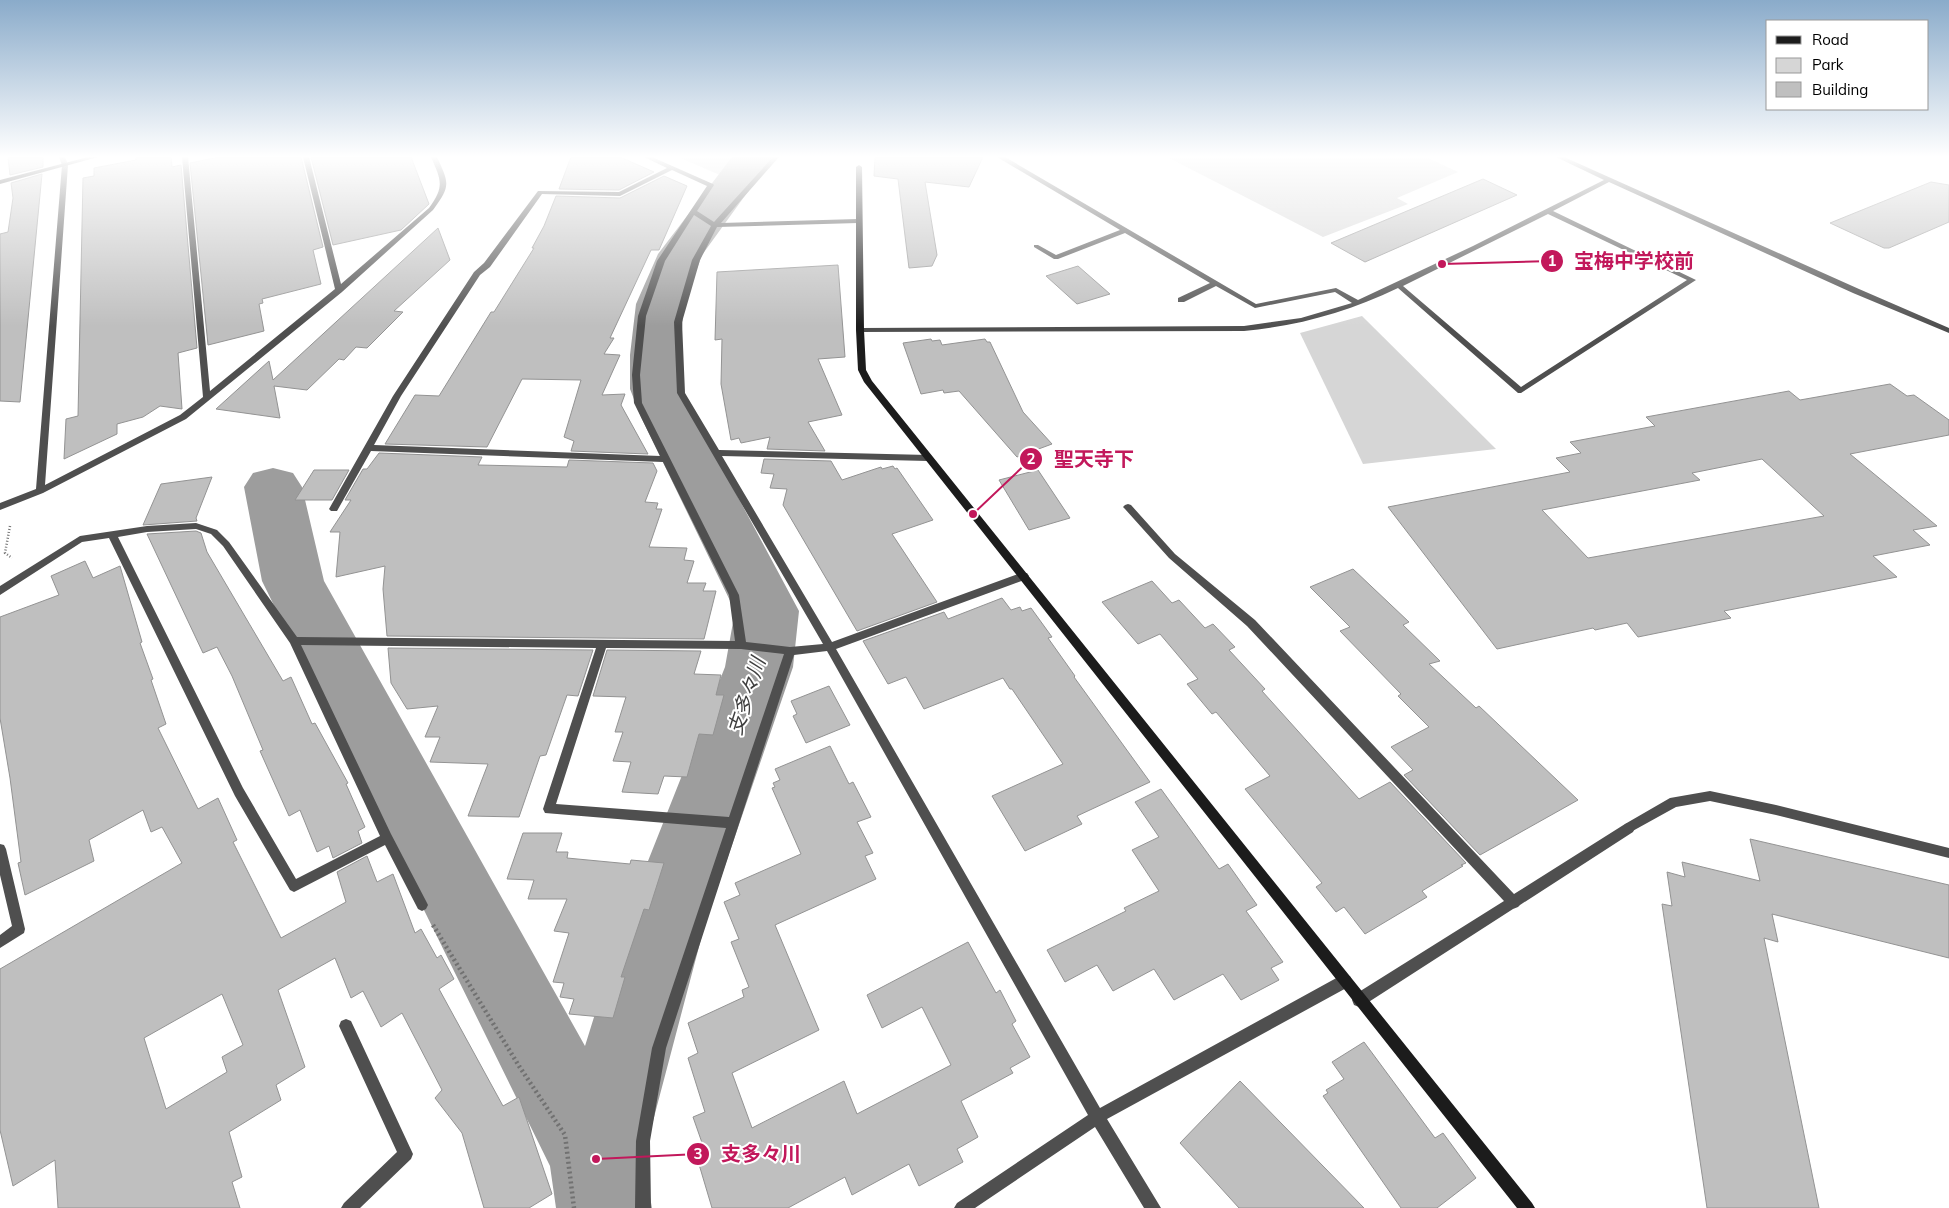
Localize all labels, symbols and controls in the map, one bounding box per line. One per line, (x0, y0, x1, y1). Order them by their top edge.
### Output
legend (1766, 20, 1929, 110)
text: Road (1812, 30, 1849, 49)
text: Park (1812, 55, 1844, 74)
text: Building (1812, 80, 1868, 99)
callout: 宝梅中学校前 (1539, 244, 1704, 279)
text: 宝梅中学校前 (1574, 248, 1694, 273)
text: 1 (1547, 251, 1557, 270)
callout: 聖天寺下 (1019, 441, 1144, 476)
text: 聖天寺下 (1054, 446, 1134, 471)
text: 2 (1026, 449, 1036, 468)
water label: 支多々川 (722, 652, 771, 738)
callout: 支多々川 (686, 1136, 811, 1171)
text: 支多々川 (721, 1141, 801, 1166)
text: 3 (693, 1144, 703, 1163)

